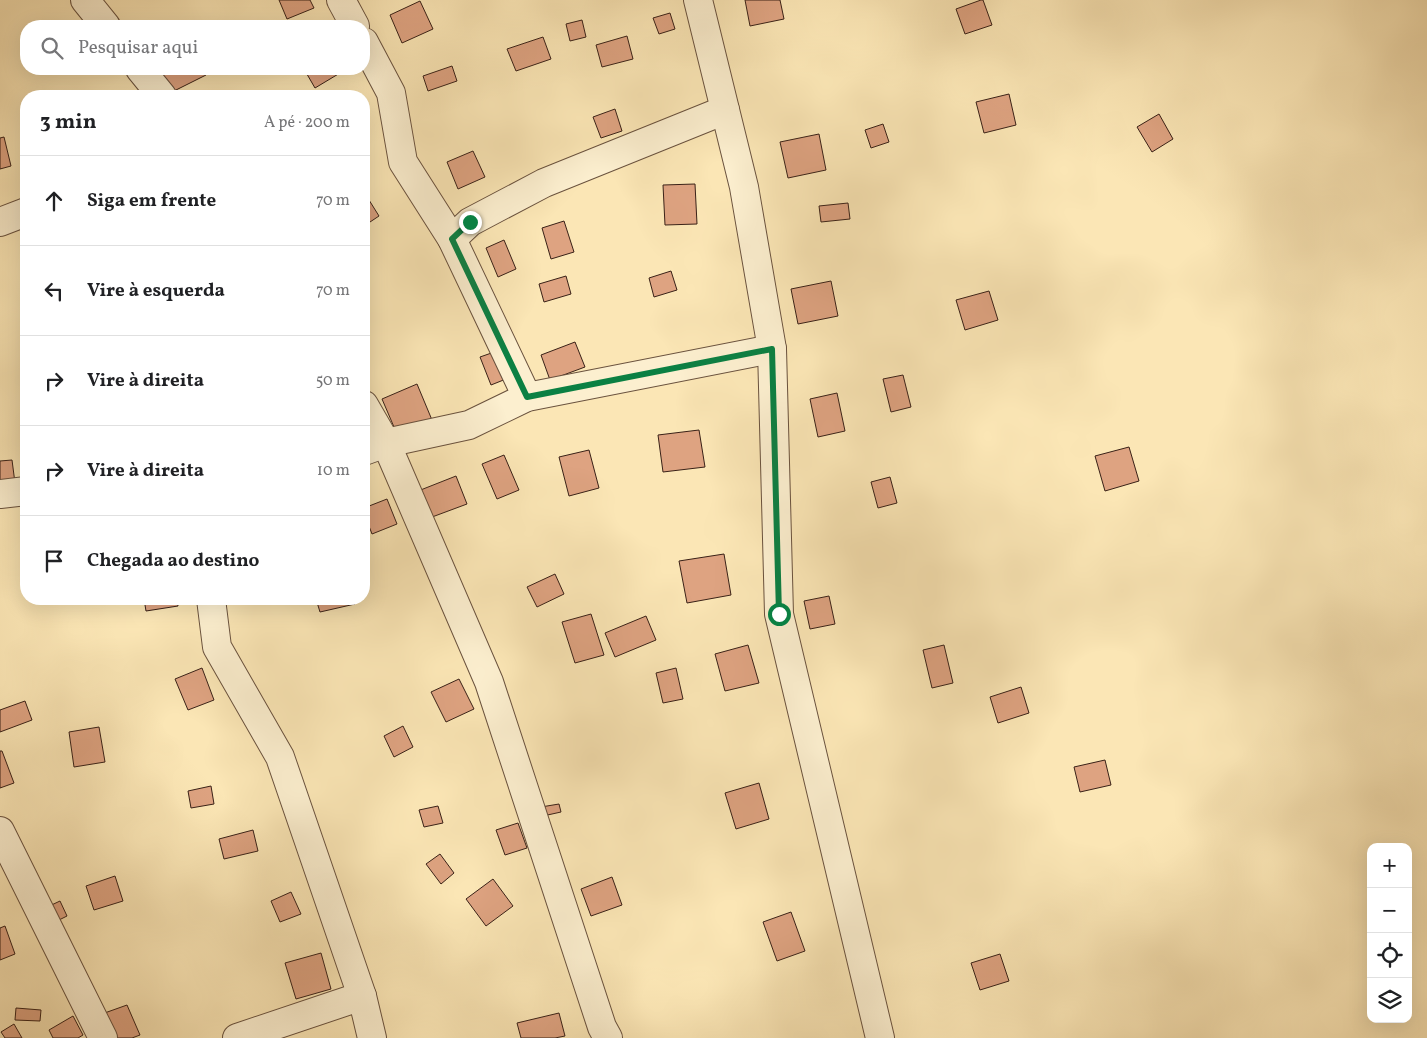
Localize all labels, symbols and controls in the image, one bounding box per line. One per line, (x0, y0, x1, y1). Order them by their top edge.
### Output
search box (20, 20, 370, 75)
icon: search (38, 34, 66, 62)
text: Pesquisar aqui (78, 35, 198, 61)
text: 3 min (40, 108, 96, 137)
text: A pé · 200 m (264, 112, 350, 134)
icon: ahead (40, 187, 68, 215)
text: Siga em frente (87, 188, 216, 214)
text: 70 m (316, 190, 350, 212)
route end (459, 211, 482, 234)
icon: left (40, 277, 68, 305)
text: Vire à esquerda (87, 278, 225, 304)
text: 70 m (316, 280, 350, 302)
icon: right (40, 367, 68, 395)
text: Vire à direita (87, 368, 204, 394)
text: 50 m (316, 370, 350, 392)
icon: right (40, 457, 68, 485)
text: Vire à direita (87, 458, 204, 484)
text: 10 m (317, 460, 350, 482)
icon: arrive (40, 547, 68, 575)
text: Chegada ao destino (87, 548, 259, 574)
route start (768, 603, 791, 626)
map controls (1367, 843, 1412, 1023)
button: + (1367, 843, 1412, 888)
button: − (1367, 888, 1412, 933)
button: locate (1367, 933, 1412, 978)
button: layers (1367, 978, 1412, 1023)

